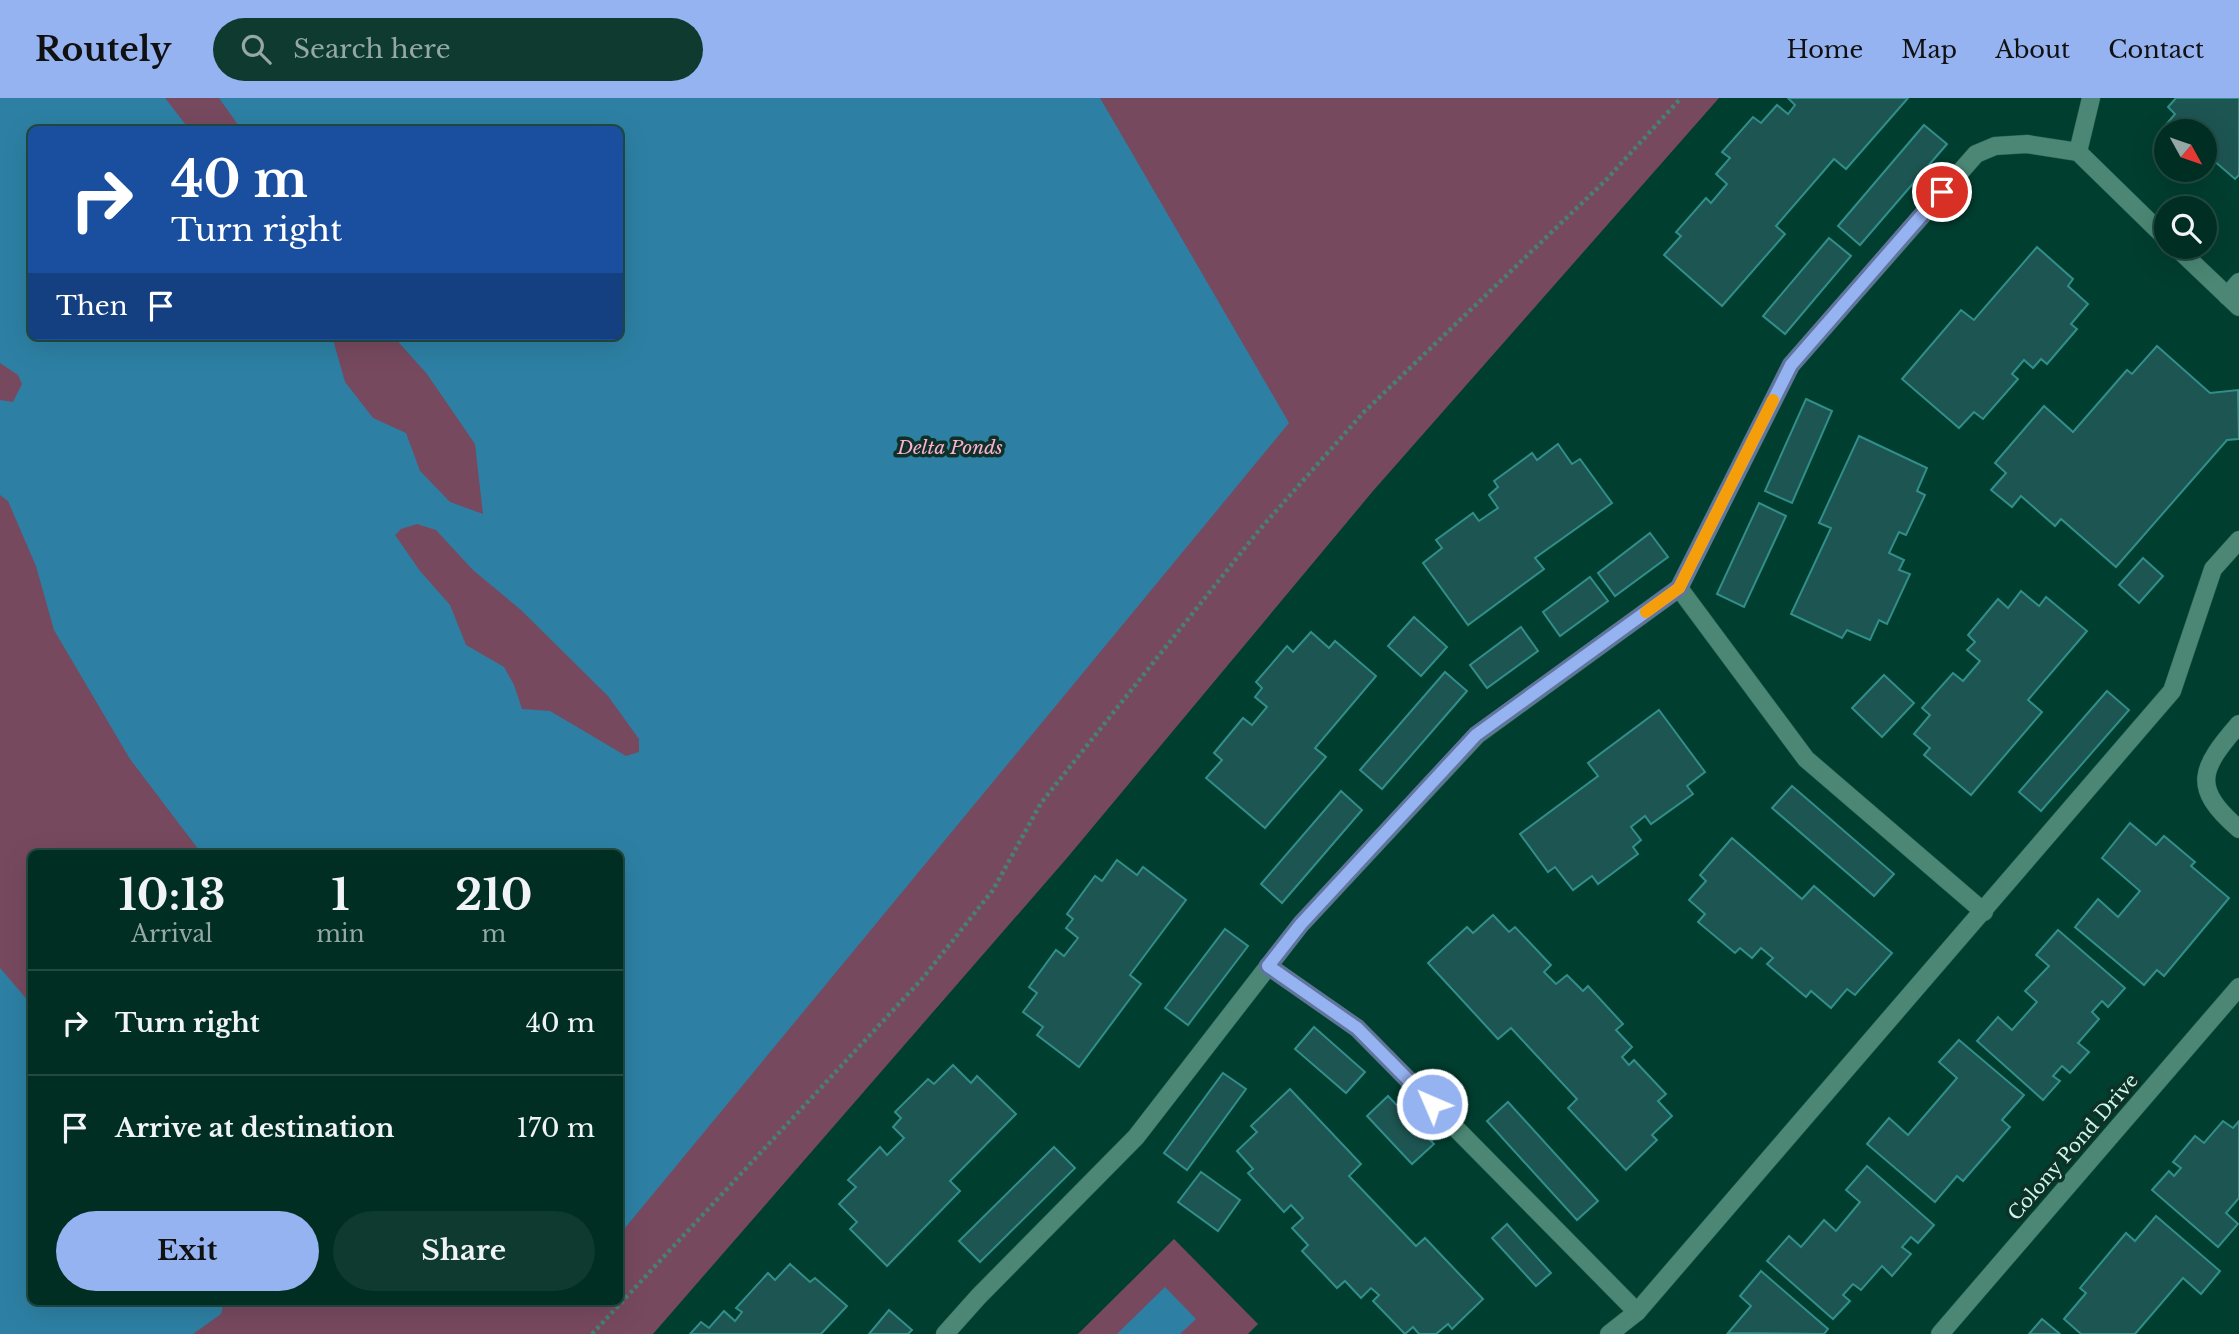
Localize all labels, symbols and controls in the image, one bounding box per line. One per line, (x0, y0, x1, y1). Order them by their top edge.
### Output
search box (213, 18, 703, 81)
text: Routely (35, 29, 171, 70)
icon: search (237, 30, 275, 68)
text: Search here (293, 33, 451, 65)
text: Home (1787, 35, 1863, 64)
text: Map (1901, 35, 1957, 64)
text: About (1995, 35, 2070, 64)
text: Contact (2108, 35, 2204, 64)
north arrow (2154, 119, 2217, 182)
map controls (2154, 119, 2217, 259)
text: 40 m (171, 149, 308, 210)
icon: right (56, 154, 147, 245)
pin (1912, 162, 1972, 222)
icon: arrive (1923, 173, 1961, 211)
button: search (2154, 196, 2217, 259)
text: Turn right (171, 210, 342, 250)
icon: arrive (142, 287, 180, 325)
text: Then (56, 290, 128, 322)
park label: Delta Ponds (896, 436, 1003, 459)
text: 10:13 (119, 869, 226, 921)
text: 1 (331, 869, 349, 921)
text: 210 (455, 869, 532, 921)
text: Arrival (131, 920, 213, 948)
text: min (316, 920, 365, 948)
text: m (481, 920, 506, 948)
icon: right (56, 1004, 94, 1042)
text: Turn right (115, 1007, 260, 1039)
text: 40 m (526, 1007, 595, 1039)
position arrow (1395, 1067, 1469, 1141)
street label: Colony Pond Drive (2003, 1069, 2143, 1225)
icon: arrive (56, 1109, 94, 1147)
text: Arrive at destination (115, 1112, 395, 1144)
text: 170 m (516, 1112, 595, 1144)
button: Exit (56, 1211, 319, 1291)
button: Share (333, 1211, 595, 1291)

